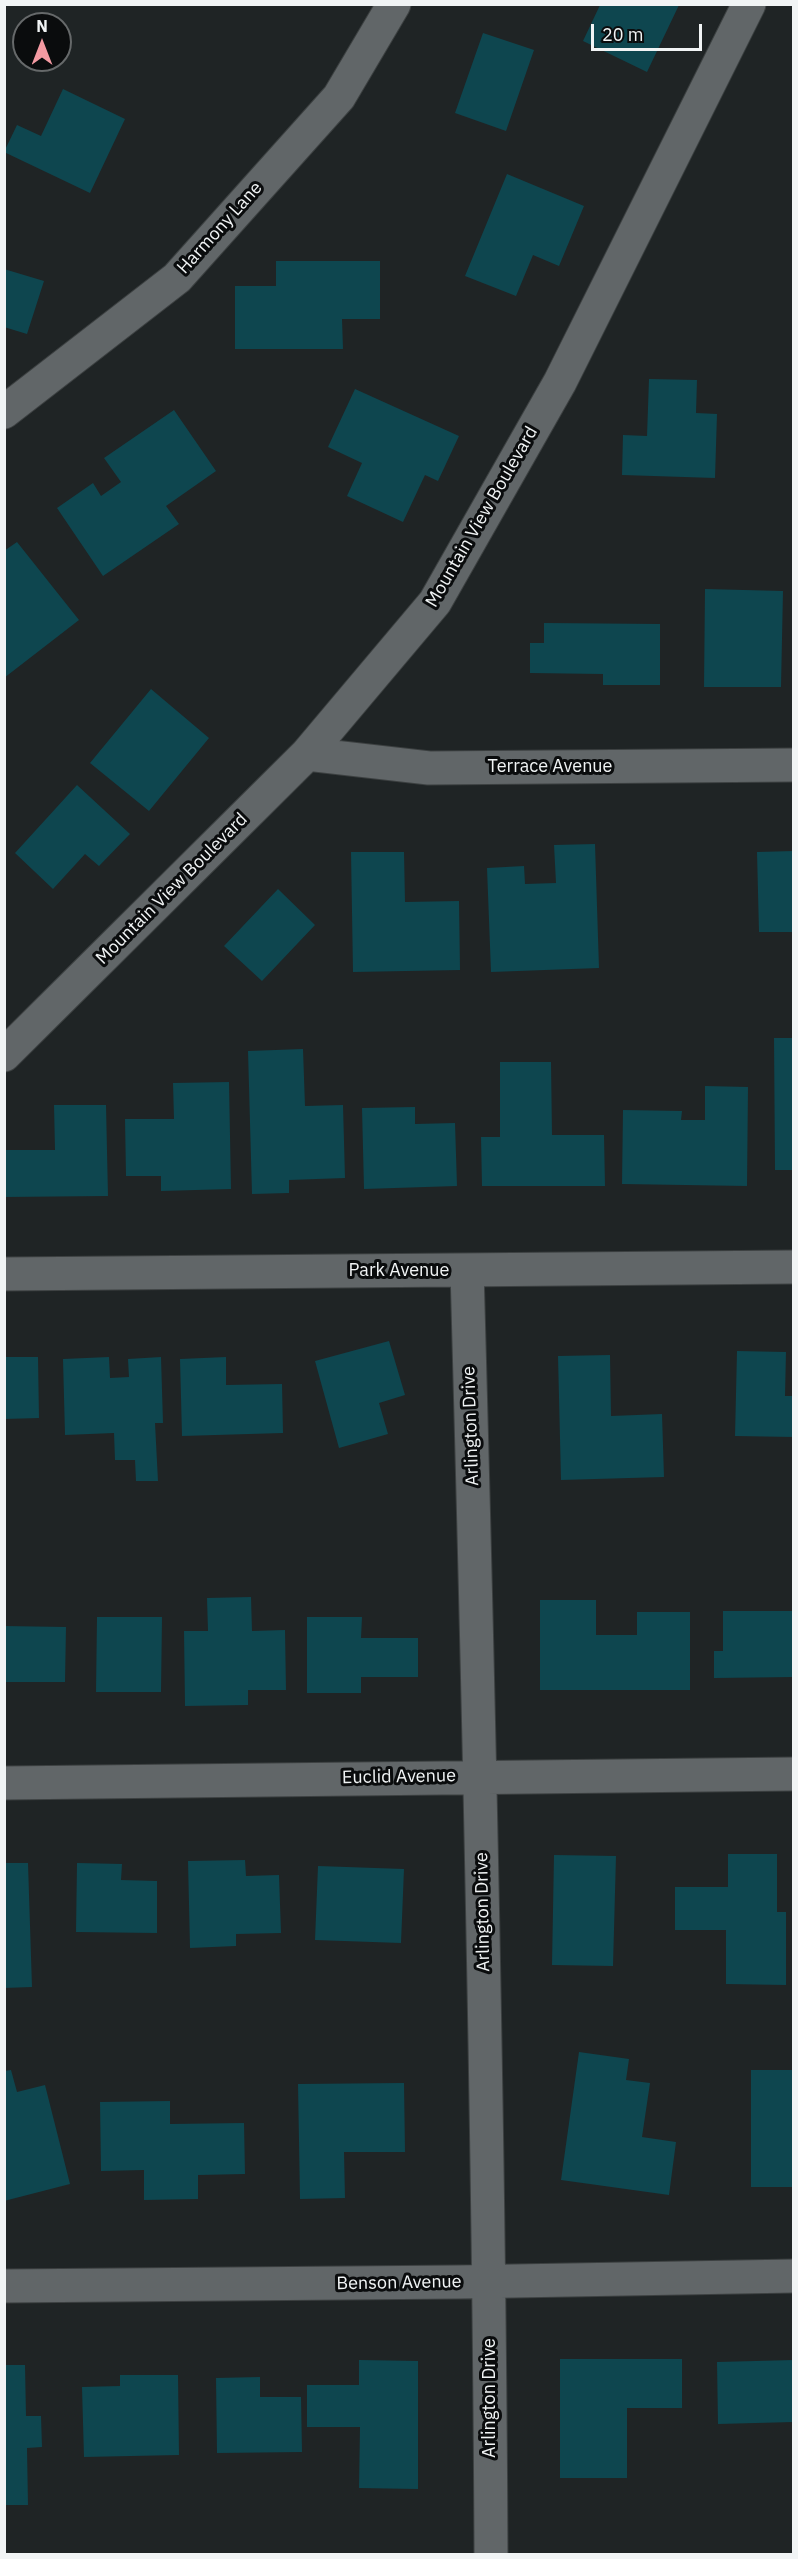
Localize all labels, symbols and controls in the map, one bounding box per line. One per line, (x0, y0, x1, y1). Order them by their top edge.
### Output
north arrow (12, 12, 72, 72)
scale bar (594, 12, 705, 50)
text: N (36, 16, 48, 36)
text: 20 m (602, 23, 644, 46)
street label: Harmony Lane (173, 177, 267, 279)
street label: Mountain View Boulevard (421, 423, 543, 611)
street label: Terrace Avenue (488, 756, 612, 778)
street label: Mountain View Boulevard (92, 809, 252, 969)
street label: Park Avenue (349, 1260, 449, 1282)
street label: Arlington Drive (458, 1366, 484, 1486)
street label: Euclid Avenue (342, 1765, 456, 1789)
street label: Arlington Drive (471, 1852, 495, 1972)
street label: Benson Avenue (336, 2271, 462, 2295)
street label: Arlington Drive (479, 2338, 501, 2458)

